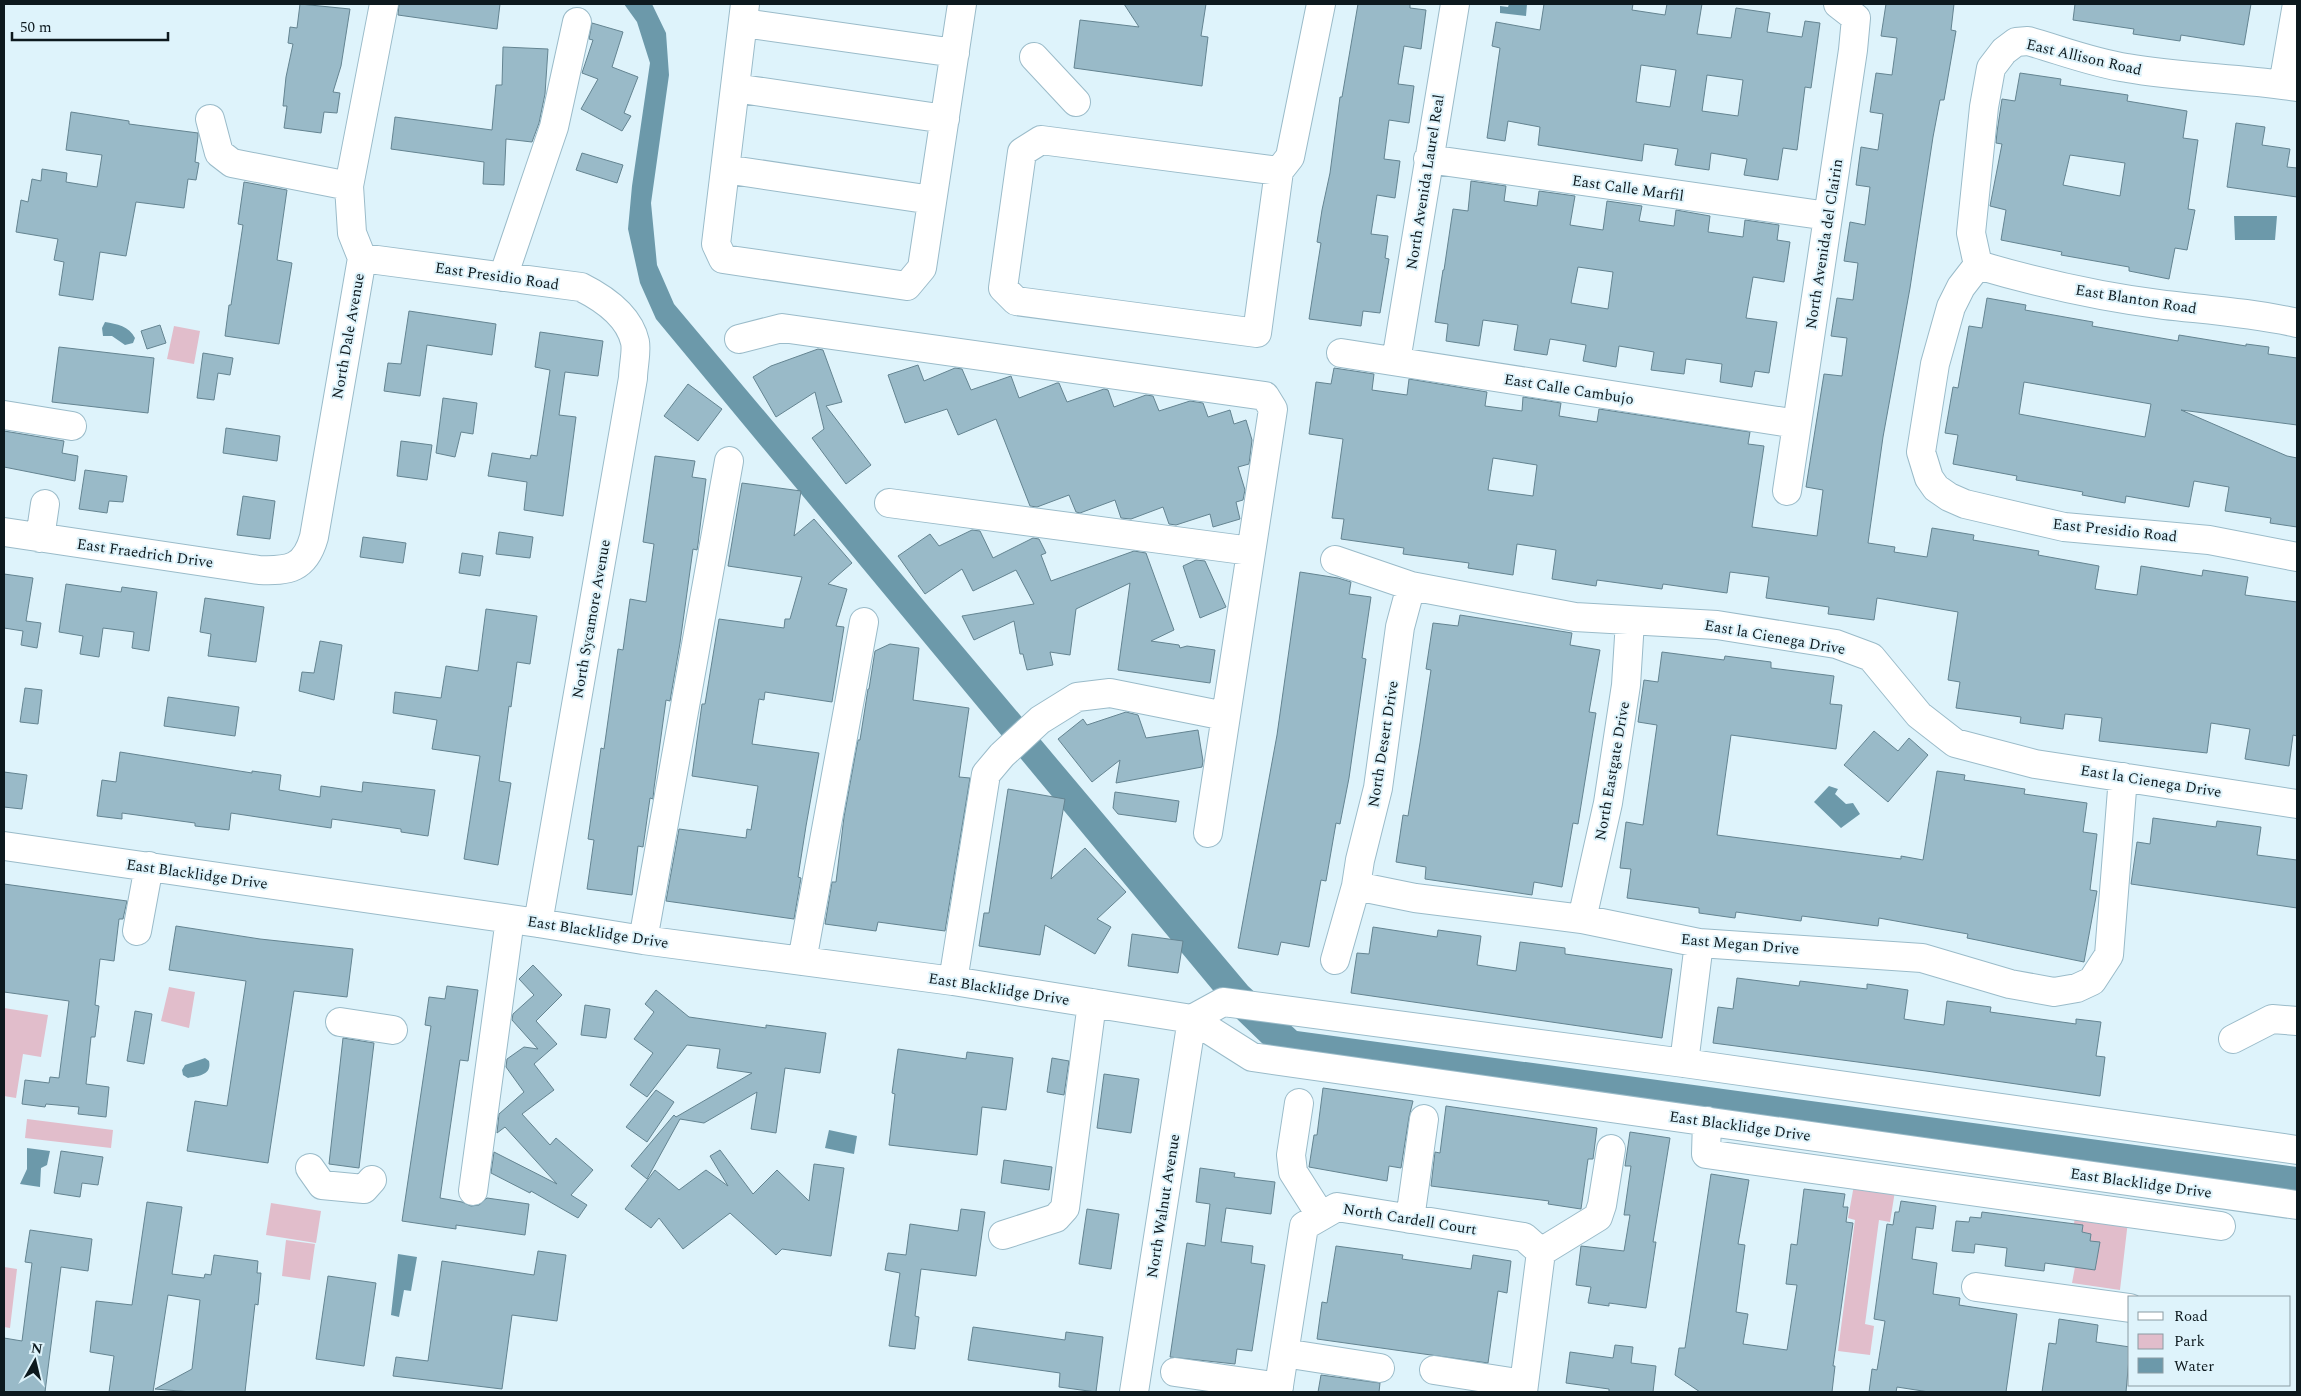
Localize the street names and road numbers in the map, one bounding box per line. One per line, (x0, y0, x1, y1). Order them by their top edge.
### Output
street label: East Allison Road (2024, 33, 2144, 82)
street label: North Avenida Laurel Real (1400, 93, 1451, 271)
street label: North Avenida del Clairin (1800, 157, 1849, 331)
street label: East Calle Marfil (1571, 169, 1685, 208)
street label: East Presidio Road (433, 256, 560, 297)
street label: North Dale Avenue (326, 271, 371, 401)
street label: East Blanton Road (2074, 279, 2198, 320)
street label: East Calle Cambujo (1502, 368, 1635, 411)
street label: East Presidio Road (2052, 513, 2178, 548)
street label: East Fraedrich Drive (75, 533, 215, 574)
street label: North Sycamore Avenue (566, 538, 617, 701)
street label: East la Cienega Drive (1703, 614, 1847, 661)
street label: North Desert Drive (1362, 679, 1405, 809)
street label: North Eastgate Drive (1589, 700, 1636, 843)
street label: East la Cienega Drive (2079, 759, 2223, 804)
street label: East Blacklidge Drive (125, 853, 269, 896)
street label: East Blacklidge Drive (526, 910, 670, 955)
street label: East Megan Drive (1680, 928, 1800, 961)
street label: East Blacklidge Drive (927, 967, 1071, 1012)
street label: East Blacklidge Drive (1668, 1105, 1812, 1148)
street label: North Walnut Avenue (1141, 1132, 1186, 1280)
street label: East Blacklidge Drive (2069, 1162, 2213, 1205)
street label: North Cardell Court (1342, 1198, 1478, 1241)

